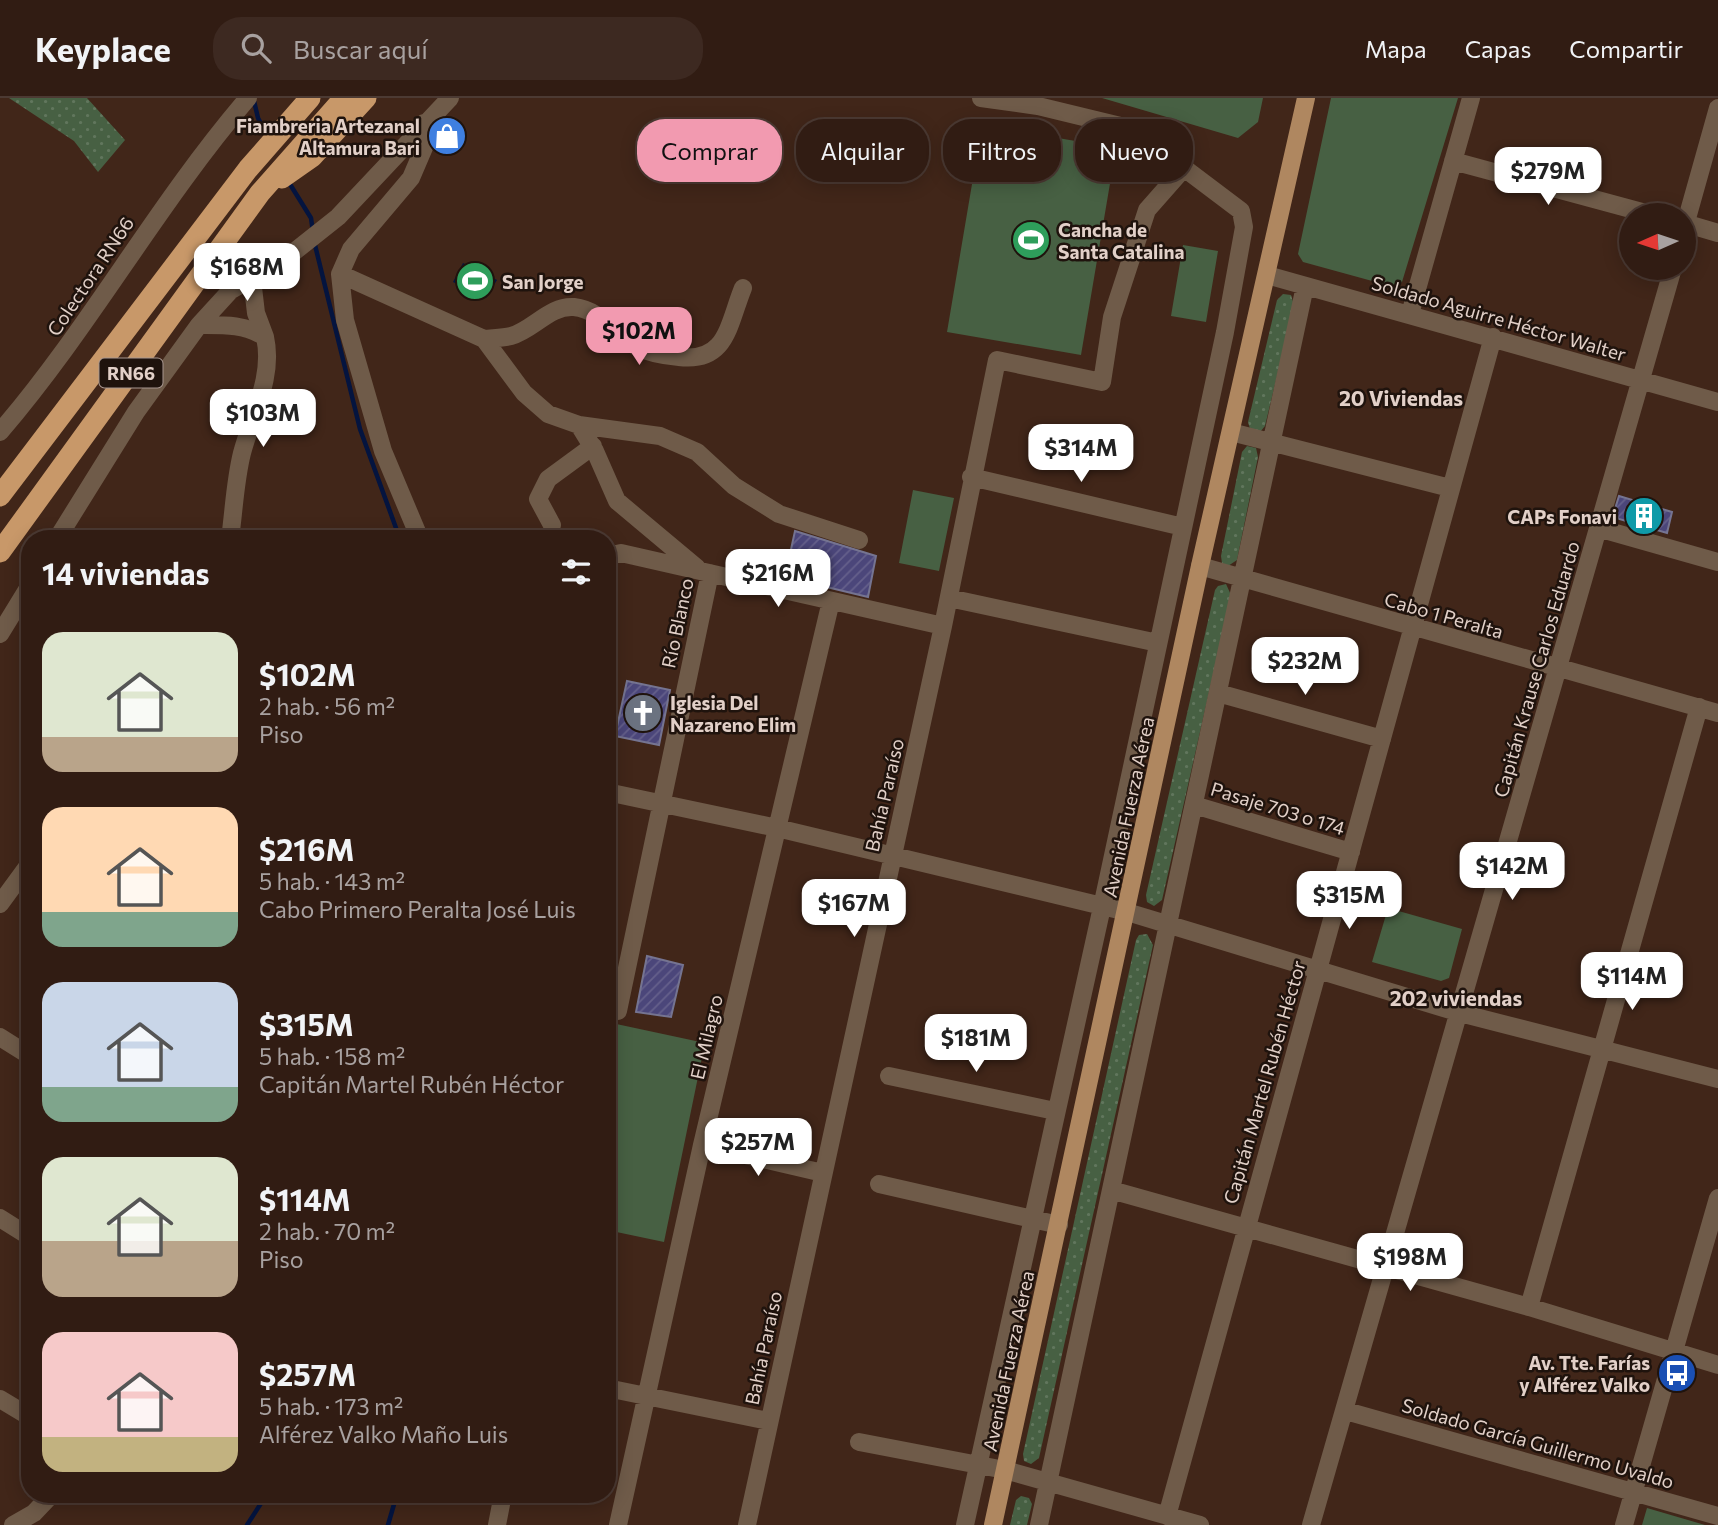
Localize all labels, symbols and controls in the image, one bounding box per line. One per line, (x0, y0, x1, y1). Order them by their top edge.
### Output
search box (213, 17, 703, 80)
text: Keyplace (35, 28, 171, 69)
icon: search (237, 29, 275, 67)
text: Buscar aquí (293, 33, 428, 64)
text: Mapa (1365, 34, 1427, 63)
text: Capas (1465, 34, 1531, 63)
text: Compartir (1569, 34, 1683, 63)
place label: Fiambreria Artezanal Altamura Bari (236, 114, 420, 159)
shop icon: Fiambreria Artezanal Altamura Bari (426, 115, 468, 157)
chip: Comprar (637, 119, 782, 182)
chip: Alquilar (796, 119, 929, 182)
chip: Filtros (943, 119, 1061, 182)
chip: Nuevo (1075, 119, 1193, 182)
pin: $279M (1499, 148, 1597, 207)
text: $279M (1510, 156, 1586, 184)
north arrow (1619, 203, 1696, 280)
map controls (1619, 203, 1696, 280)
street label: Colectora RN66 (42, 212, 138, 340)
place label: Cancha de Santa Catalina (1058, 218, 1185, 263)
sports icon: Cancha de Santa Catalina (1010, 219, 1052, 261)
pin: $168M (198, 244, 296, 303)
text: $168M (210, 252, 284, 280)
sports icon: San Jorge (454, 260, 496, 302)
place label: San Jorge (502, 270, 584, 293)
street label: Soldado Aguirre Héctor Walter (1369, 271, 1629, 365)
pin: $102M (590, 308, 688, 367)
text: $102M (602, 316, 676, 344)
road number: RN66 (100, 358, 162, 388)
district label: 20 Viviendas (1339, 385, 1463, 410)
pin: $103M (214, 390, 312, 449)
text: $103M (226, 398, 300, 426)
pin: $314M (1032, 424, 1130, 484)
text: $314M (1044, 433, 1118, 461)
building icon: CAPs Fonavi (1623, 495, 1665, 537)
place label: CAPs Fonavi (1507, 505, 1617, 528)
street label: Capitán Krause Carlos Eduardo (1488, 538, 1584, 800)
pin: $216M (729, 550, 827, 609)
icon: filters (557, 553, 595, 591)
text: 14 viviendas (42, 554, 210, 591)
text: $216M (741, 558, 815, 586)
street label: Río Blanco (656, 576, 698, 670)
street label: Cabo 1 Peralta (1382, 587, 1506, 643)
pin: $232M (1256, 638, 1354, 697)
text: $232M (1268, 646, 1342, 674)
text: $102M (259, 655, 356, 692)
icon: home (98, 660, 182, 744)
place label: Iglesia Del Nazareno Elim (670, 691, 796, 736)
text: 2 hab. · 56 m² (259, 692, 395, 720)
church icon: Iglesia Del Nazareno Elim (622, 692, 664, 734)
street label: Avenida Fuerza Aérea (1098, 715, 1158, 899)
text: Piso (259, 720, 304, 748)
street label: Bahía Paraíso (860, 736, 908, 854)
street label: Pasaje 703 o 174 (1208, 777, 1348, 839)
text: $216M (259, 830, 354, 867)
icon: home (98, 835, 182, 919)
pin: $142M (1463, 842, 1561, 902)
text: $142M (1476, 851, 1548, 879)
text: 5 hab. · 143 m² (259, 867, 405, 895)
pin: $315M (1300, 872, 1398, 931)
pin: $167M (805, 880, 903, 939)
text: $315M (1313, 880, 1385, 908)
text: $167M (818, 888, 890, 916)
text: Cabo Primero Peralta José Luis (259, 895, 576, 923)
pin: $114M (1583, 953, 1681, 1012)
street label: Capitán Martel Rubén Héctor (1218, 957, 1310, 1206)
text: $114M (1597, 961, 1667, 989)
district label: 202 viviendas (1390, 985, 1522, 1010)
street label: El Milagro (685, 992, 727, 1082)
text: $315M (259, 1005, 354, 1042)
icon: home (98, 1010, 182, 1094)
pin: $181M (927, 1014, 1025, 1074)
text: $181M (941, 1023, 1011, 1051)
text: 5 hab. · 158 m² (259, 1042, 405, 1070)
text: Capitán Martel Rubén Héctor (259, 1070, 564, 1098)
pin: $257M (709, 1118, 807, 1178)
text: $257M (721, 1127, 795, 1155)
text: $114M (259, 1180, 351, 1217)
icon: home (98, 1185, 182, 1269)
text: 2 hab. · 70 m² (259, 1217, 395, 1245)
pin: $198M (1361, 1234, 1459, 1293)
text: $198M (1373, 1242, 1447, 1270)
text: Piso (259, 1245, 304, 1273)
street label: Avenida Fuerza Aérea (978, 1269, 1038, 1453)
street label: Bahía Paraíso (740, 1289, 786, 1407)
place label: Av. Tte. Farías y Alférez Valko (1519, 1351, 1650, 1396)
bus stop icon: Av. Tte. Farías y Alférez Valko (1656, 1352, 1698, 1394)
text: $257M (259, 1355, 356, 1392)
icon: home (98, 1360, 182, 1444)
text: 5 hab. · 173 m² (259, 1392, 403, 1420)
street label: Soldado García Guillermo Uvaldo (1399, 1393, 1677, 1493)
text: Alférez Valko Maño Luis (259, 1420, 508, 1448)

